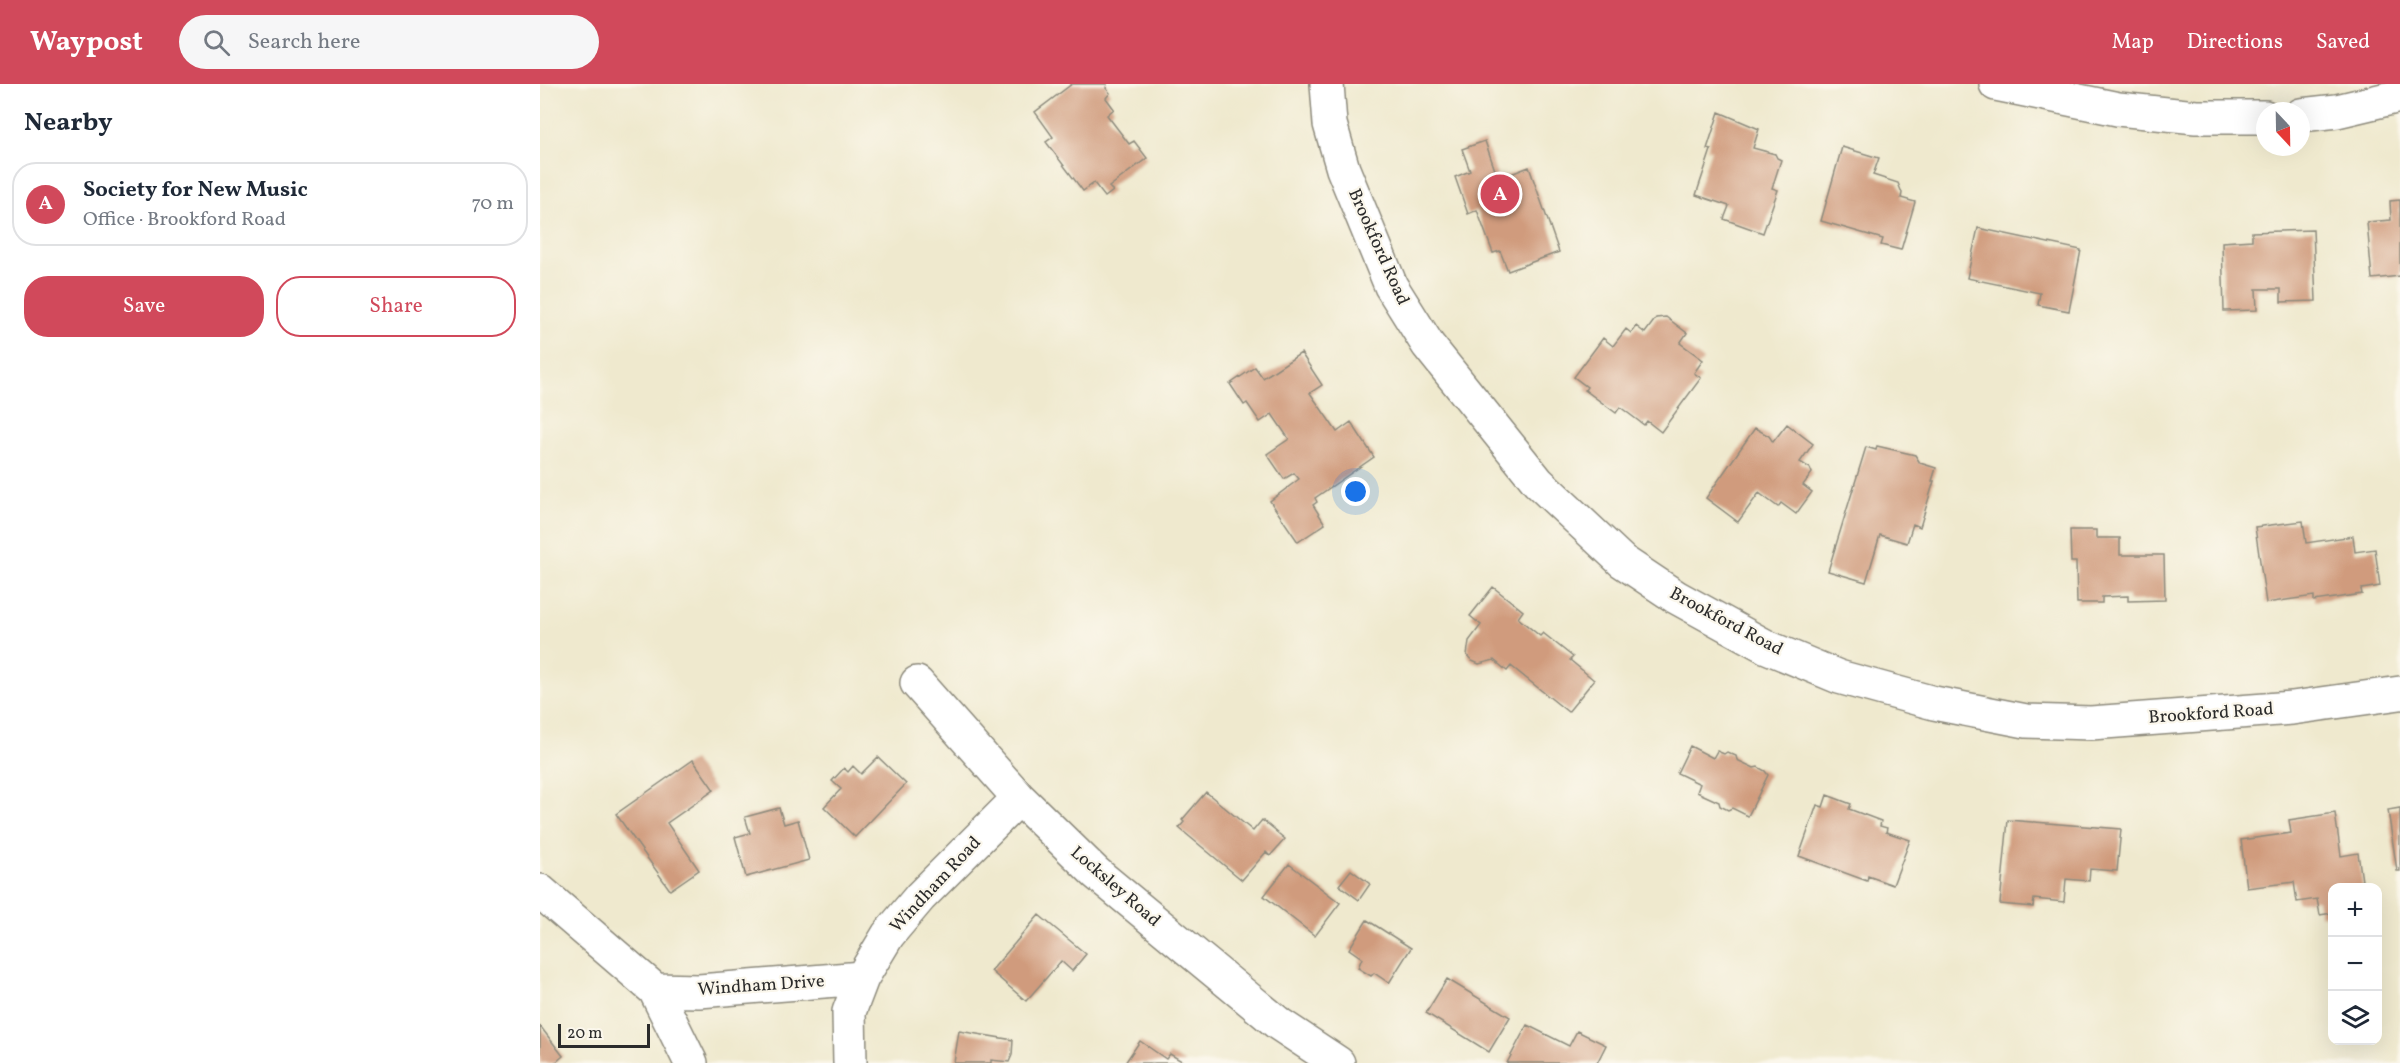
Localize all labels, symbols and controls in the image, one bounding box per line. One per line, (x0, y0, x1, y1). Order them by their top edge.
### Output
search box (179, 15, 599, 69)
text: Waypost (30, 23, 143, 62)
icon: search (200, 26, 233, 59)
text: Search here (248, 27, 360, 58)
text: Map (2112, 28, 2154, 57)
text: Directions (2187, 28, 2283, 57)
text: Saved (2316, 28, 2370, 57)
north arrow (2256, 102, 2310, 156)
text: Nearby (24, 105, 113, 141)
pin: A (1480, 172, 1520, 216)
text: Society for New Music (83, 175, 308, 206)
street label: Brookford Road (1341, 185, 1415, 309)
text: A (38, 190, 53, 218)
text: 70 m (471, 190, 514, 218)
text: Office · Brookford Road (83, 206, 286, 234)
button: Save (24, 276, 264, 337)
button: Share (276, 276, 516, 337)
your location (1341, 477, 1370, 506)
street label: Brookford Road (1665, 582, 1787, 662)
street label: Brookford Road (2148, 697, 2274, 731)
street label: Windham Road (885, 831, 987, 939)
street label: Locksley Road (1065, 841, 1165, 933)
map controls (2328, 883, 2382, 1045)
button: + (2328, 883, 2382, 937)
button: − (2328, 937, 2382, 991)
street label: Windham Drive (697, 969, 825, 1003)
button: layers (2328, 991, 2382, 1045)
scale bar (558, 1021, 650, 1048)
text: 20 m (567, 1023, 602, 1045)

